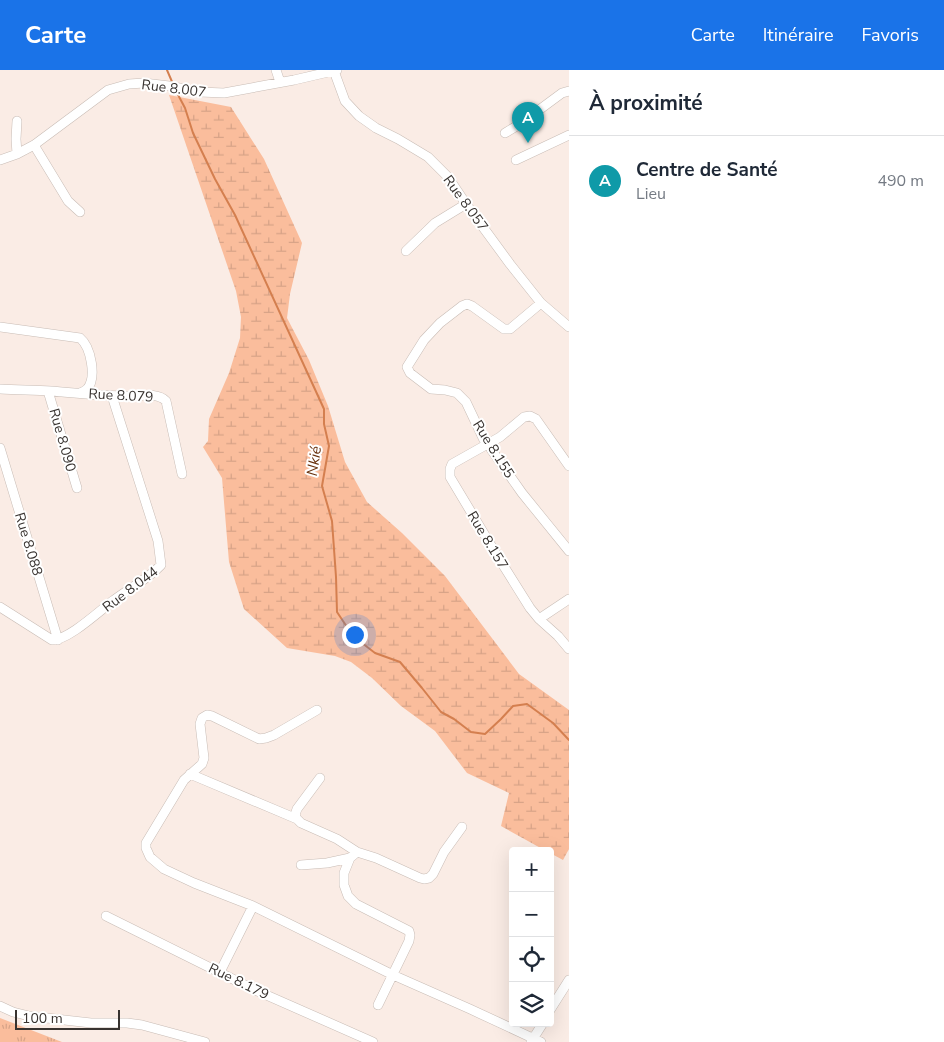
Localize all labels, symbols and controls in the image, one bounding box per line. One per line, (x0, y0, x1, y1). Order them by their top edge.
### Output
text: Carte (25, 19, 86, 51)
text: Carte (691, 23, 735, 47)
text: Itinéraire (763, 23, 834, 47)
text: Favoris (862, 23, 919, 47)
street label: Rue 8.007 (140, 75, 207, 102)
text: À proximité (589, 89, 703, 117)
pin: A (512, 102, 544, 143)
text: Centre de Santé (636, 157, 778, 183)
text: A (599, 170, 611, 192)
text: 490 m (877, 170, 924, 192)
street label: Rue 8.057 (439, 171, 492, 235)
text: Lieu (636, 183, 666, 205)
street label: Rue 8.079 (88, 384, 154, 407)
street label: Rue 8.090 (44, 406, 81, 474)
street label: Rue 8.155 (468, 417, 519, 482)
water label: Nkié (302, 445, 326, 477)
street label: Rue 8.157 (463, 507, 512, 573)
street label: Rue 8.088 (10, 510, 47, 578)
street label: Rue 8.044 (99, 562, 162, 617)
your location (342, 622, 368, 648)
map controls (509, 847, 554, 1027)
button: + (509, 847, 554, 892)
button: − (509, 892, 554, 937)
button: locate (509, 937, 554, 982)
street label: Rue 8.179 (205, 959, 272, 1004)
button: layers (509, 982, 554, 1027)
scale bar (15, 1007, 120, 1030)
text: 100 m (22, 1009, 63, 1028)

